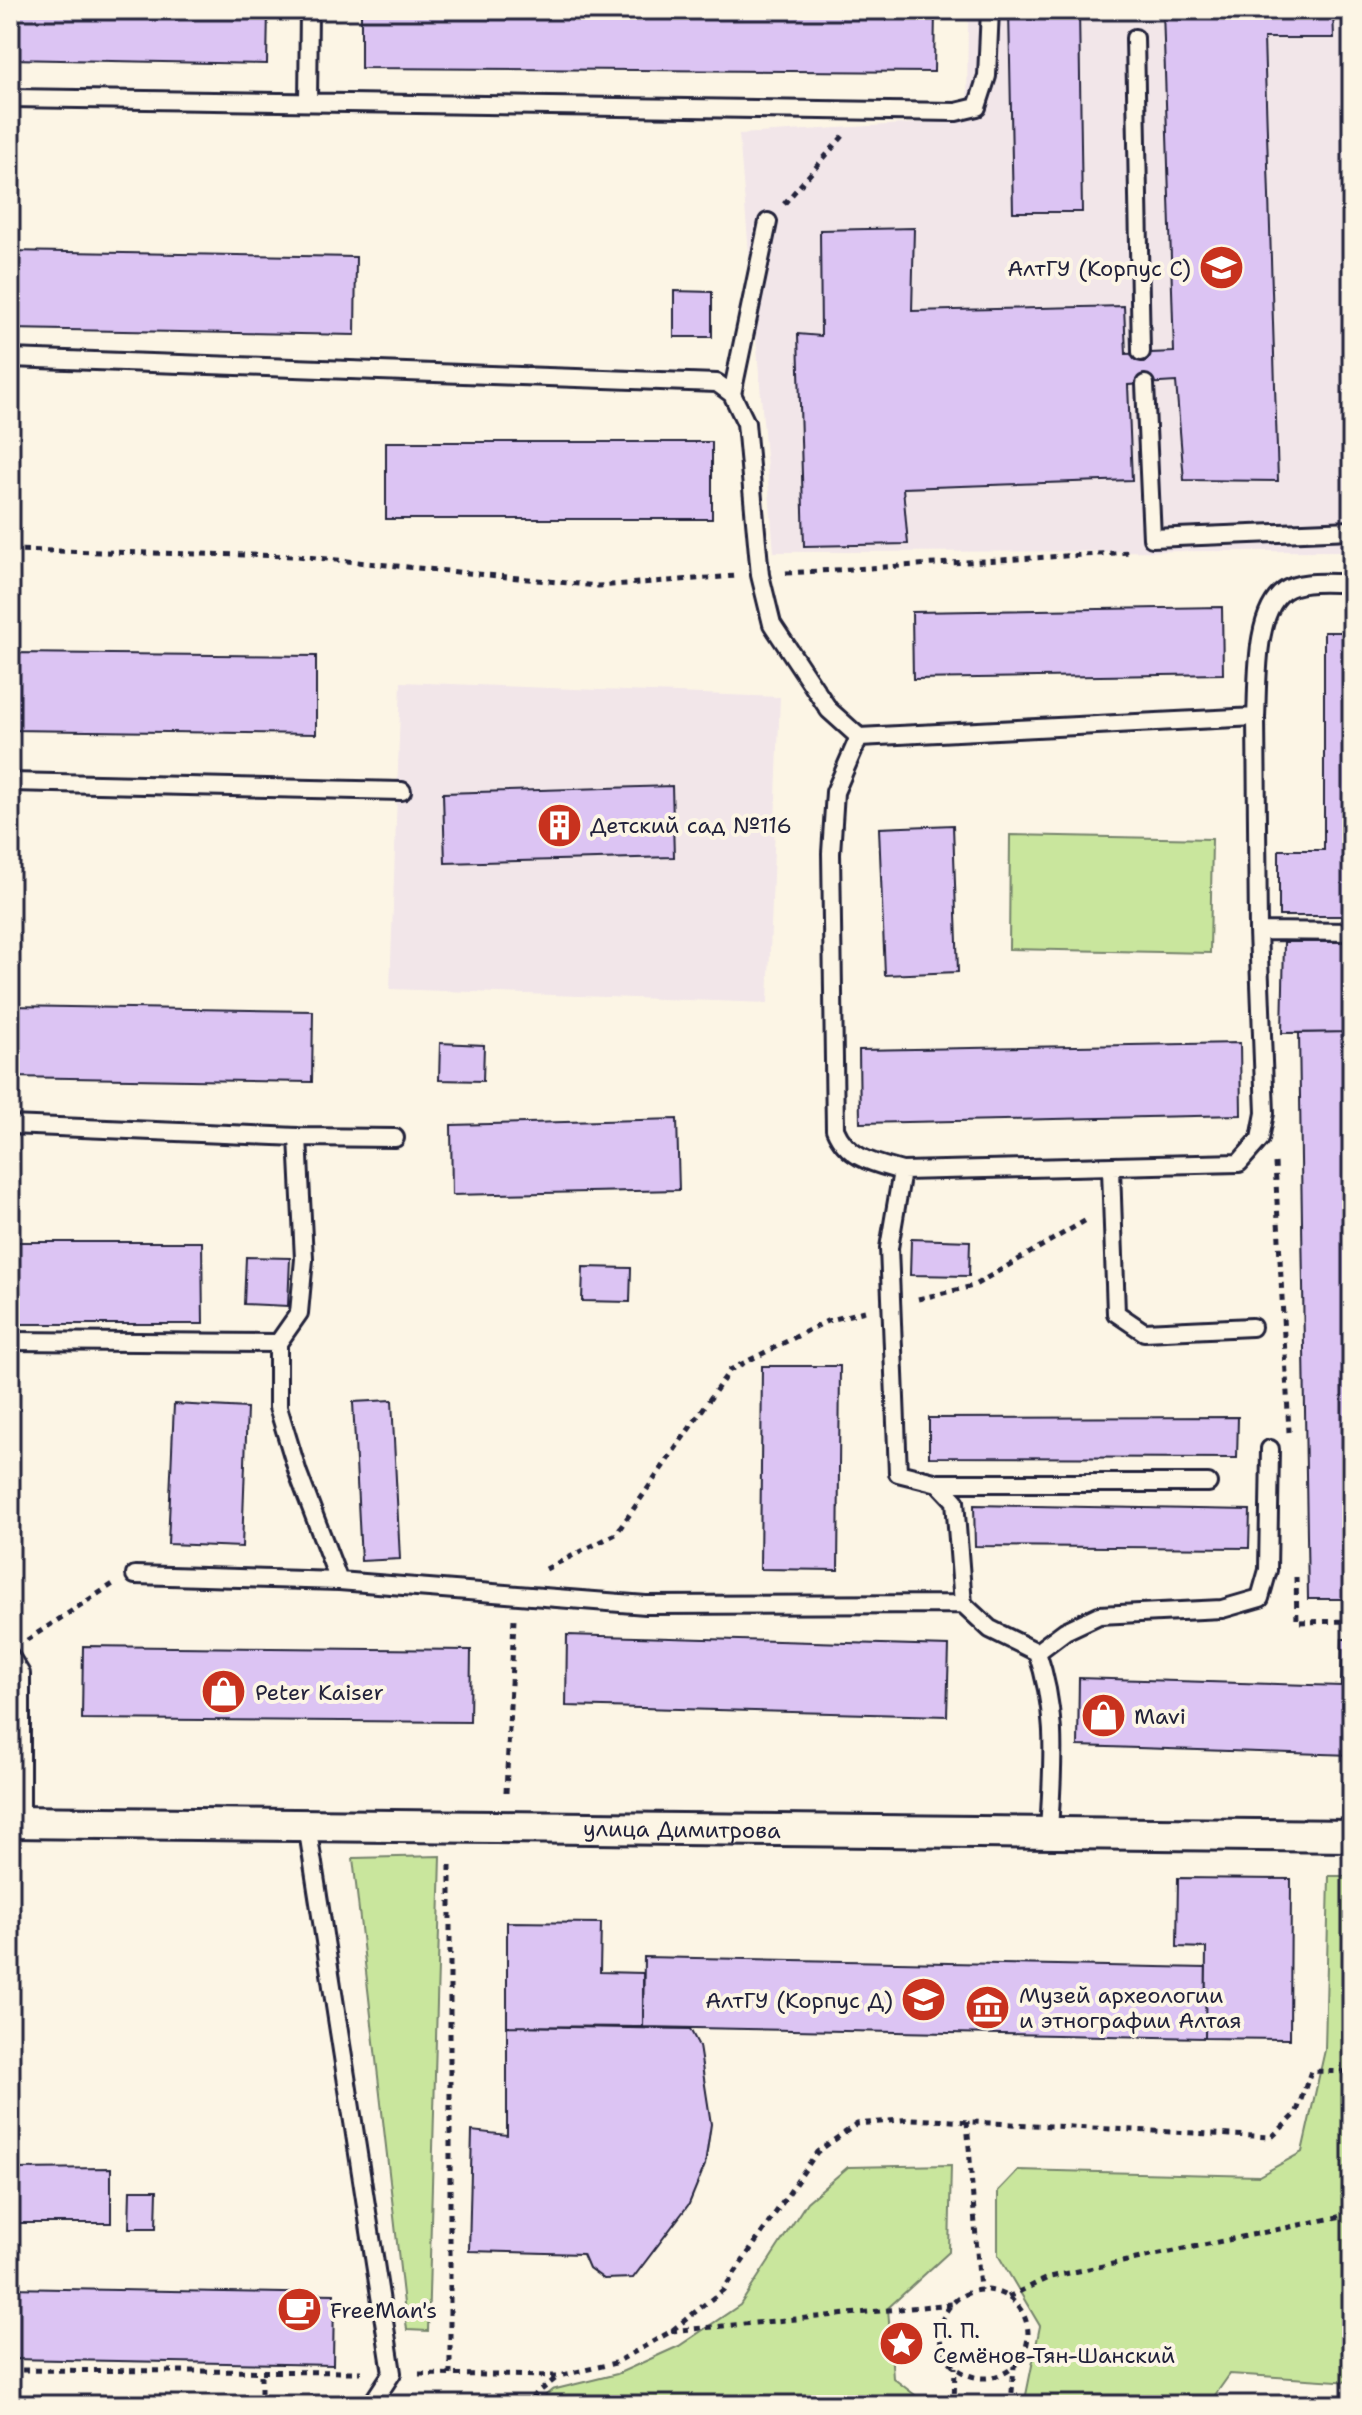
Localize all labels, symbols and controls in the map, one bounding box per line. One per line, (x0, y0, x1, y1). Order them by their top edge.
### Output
school or university icon: АлтГУ (Корпус С) (1198, 244, 1246, 292)
place label: АлтГУ (Корпус С) (1007, 254, 1191, 283)
building icon: Детский сад №116 (535, 801, 583, 849)
place label: Детский сад №116 (590, 811, 792, 840)
shop icon: Peter Kaiser (200, 1668, 248, 1716)
place label: Peter Kaiser (255, 1678, 384, 1707)
shop icon: Mavi (1079, 1692, 1127, 1740)
place label: Mavi (1134, 1702, 1186, 1731)
street label: улица Димитрова (583, 1813, 781, 1845)
school or university icon: АлтГУ (Корпус Д) (900, 1976, 948, 2024)
place label: Музей археологии и этнографии Алтая (1019, 1981, 1242, 2035)
museum icon: Музей археологии и этнографии Алтая (964, 1984, 1012, 2032)
place label: АлтГУ (Корпус Д) (705, 1986, 893, 2015)
cafe icon: FreeMan's (275, 2286, 323, 2334)
place label: FreeMan's (330, 2296, 437, 2325)
place label: П. П. Семёнов-Тян-Шанский (933, 2316, 1175, 2370)
place icon: П. П. Семёнов-Тян-Шанский (878, 2319, 926, 2367)

